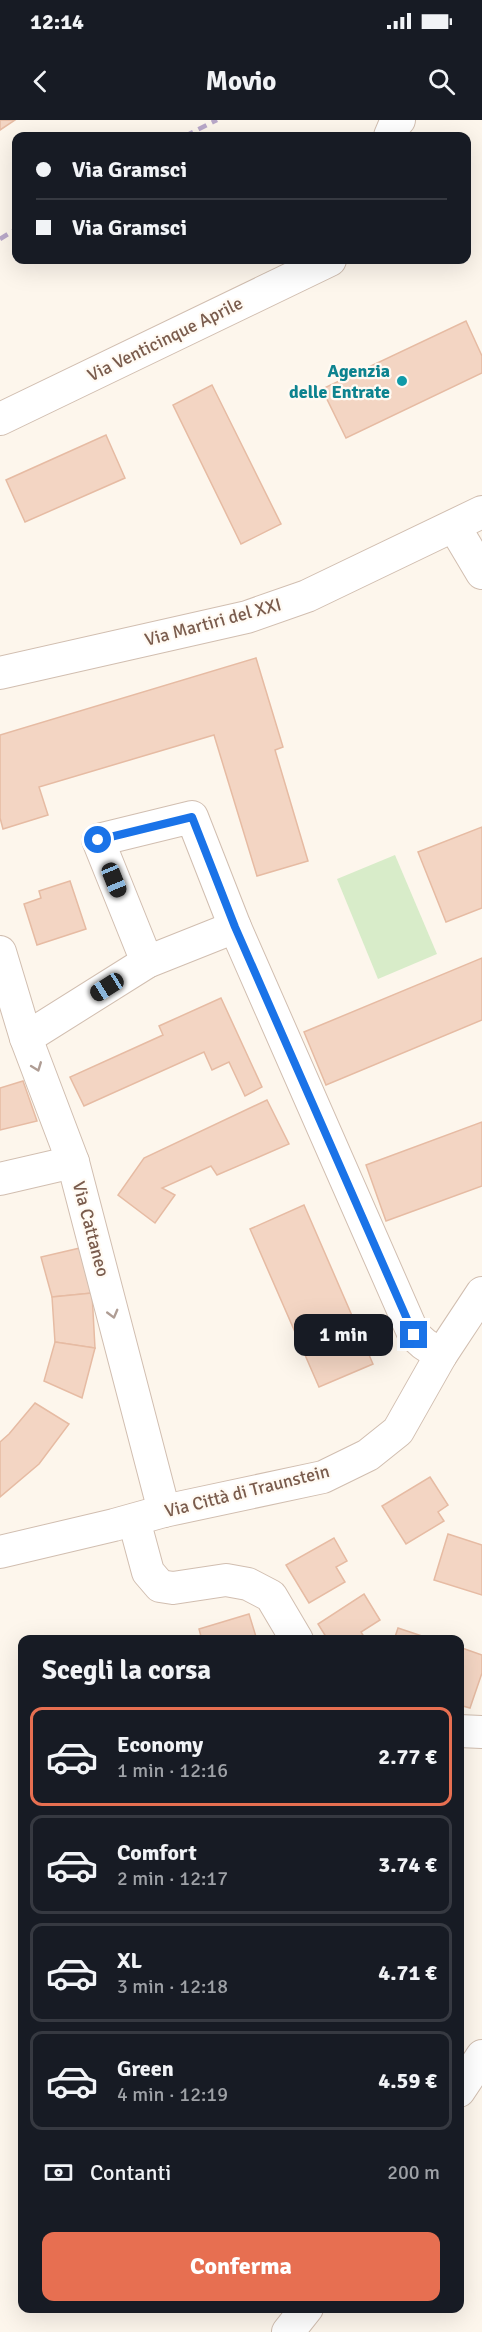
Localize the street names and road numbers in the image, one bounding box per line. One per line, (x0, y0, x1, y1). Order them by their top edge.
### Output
street label: Via Venticinque Aprile (84, 292, 246, 386)
street label: Via Martiri del XXI (142, 593, 284, 651)
street label: Via Cattaneo (68, 1179, 114, 1279)
street label: Via Città di Traunstein (162, 1460, 332, 1522)

